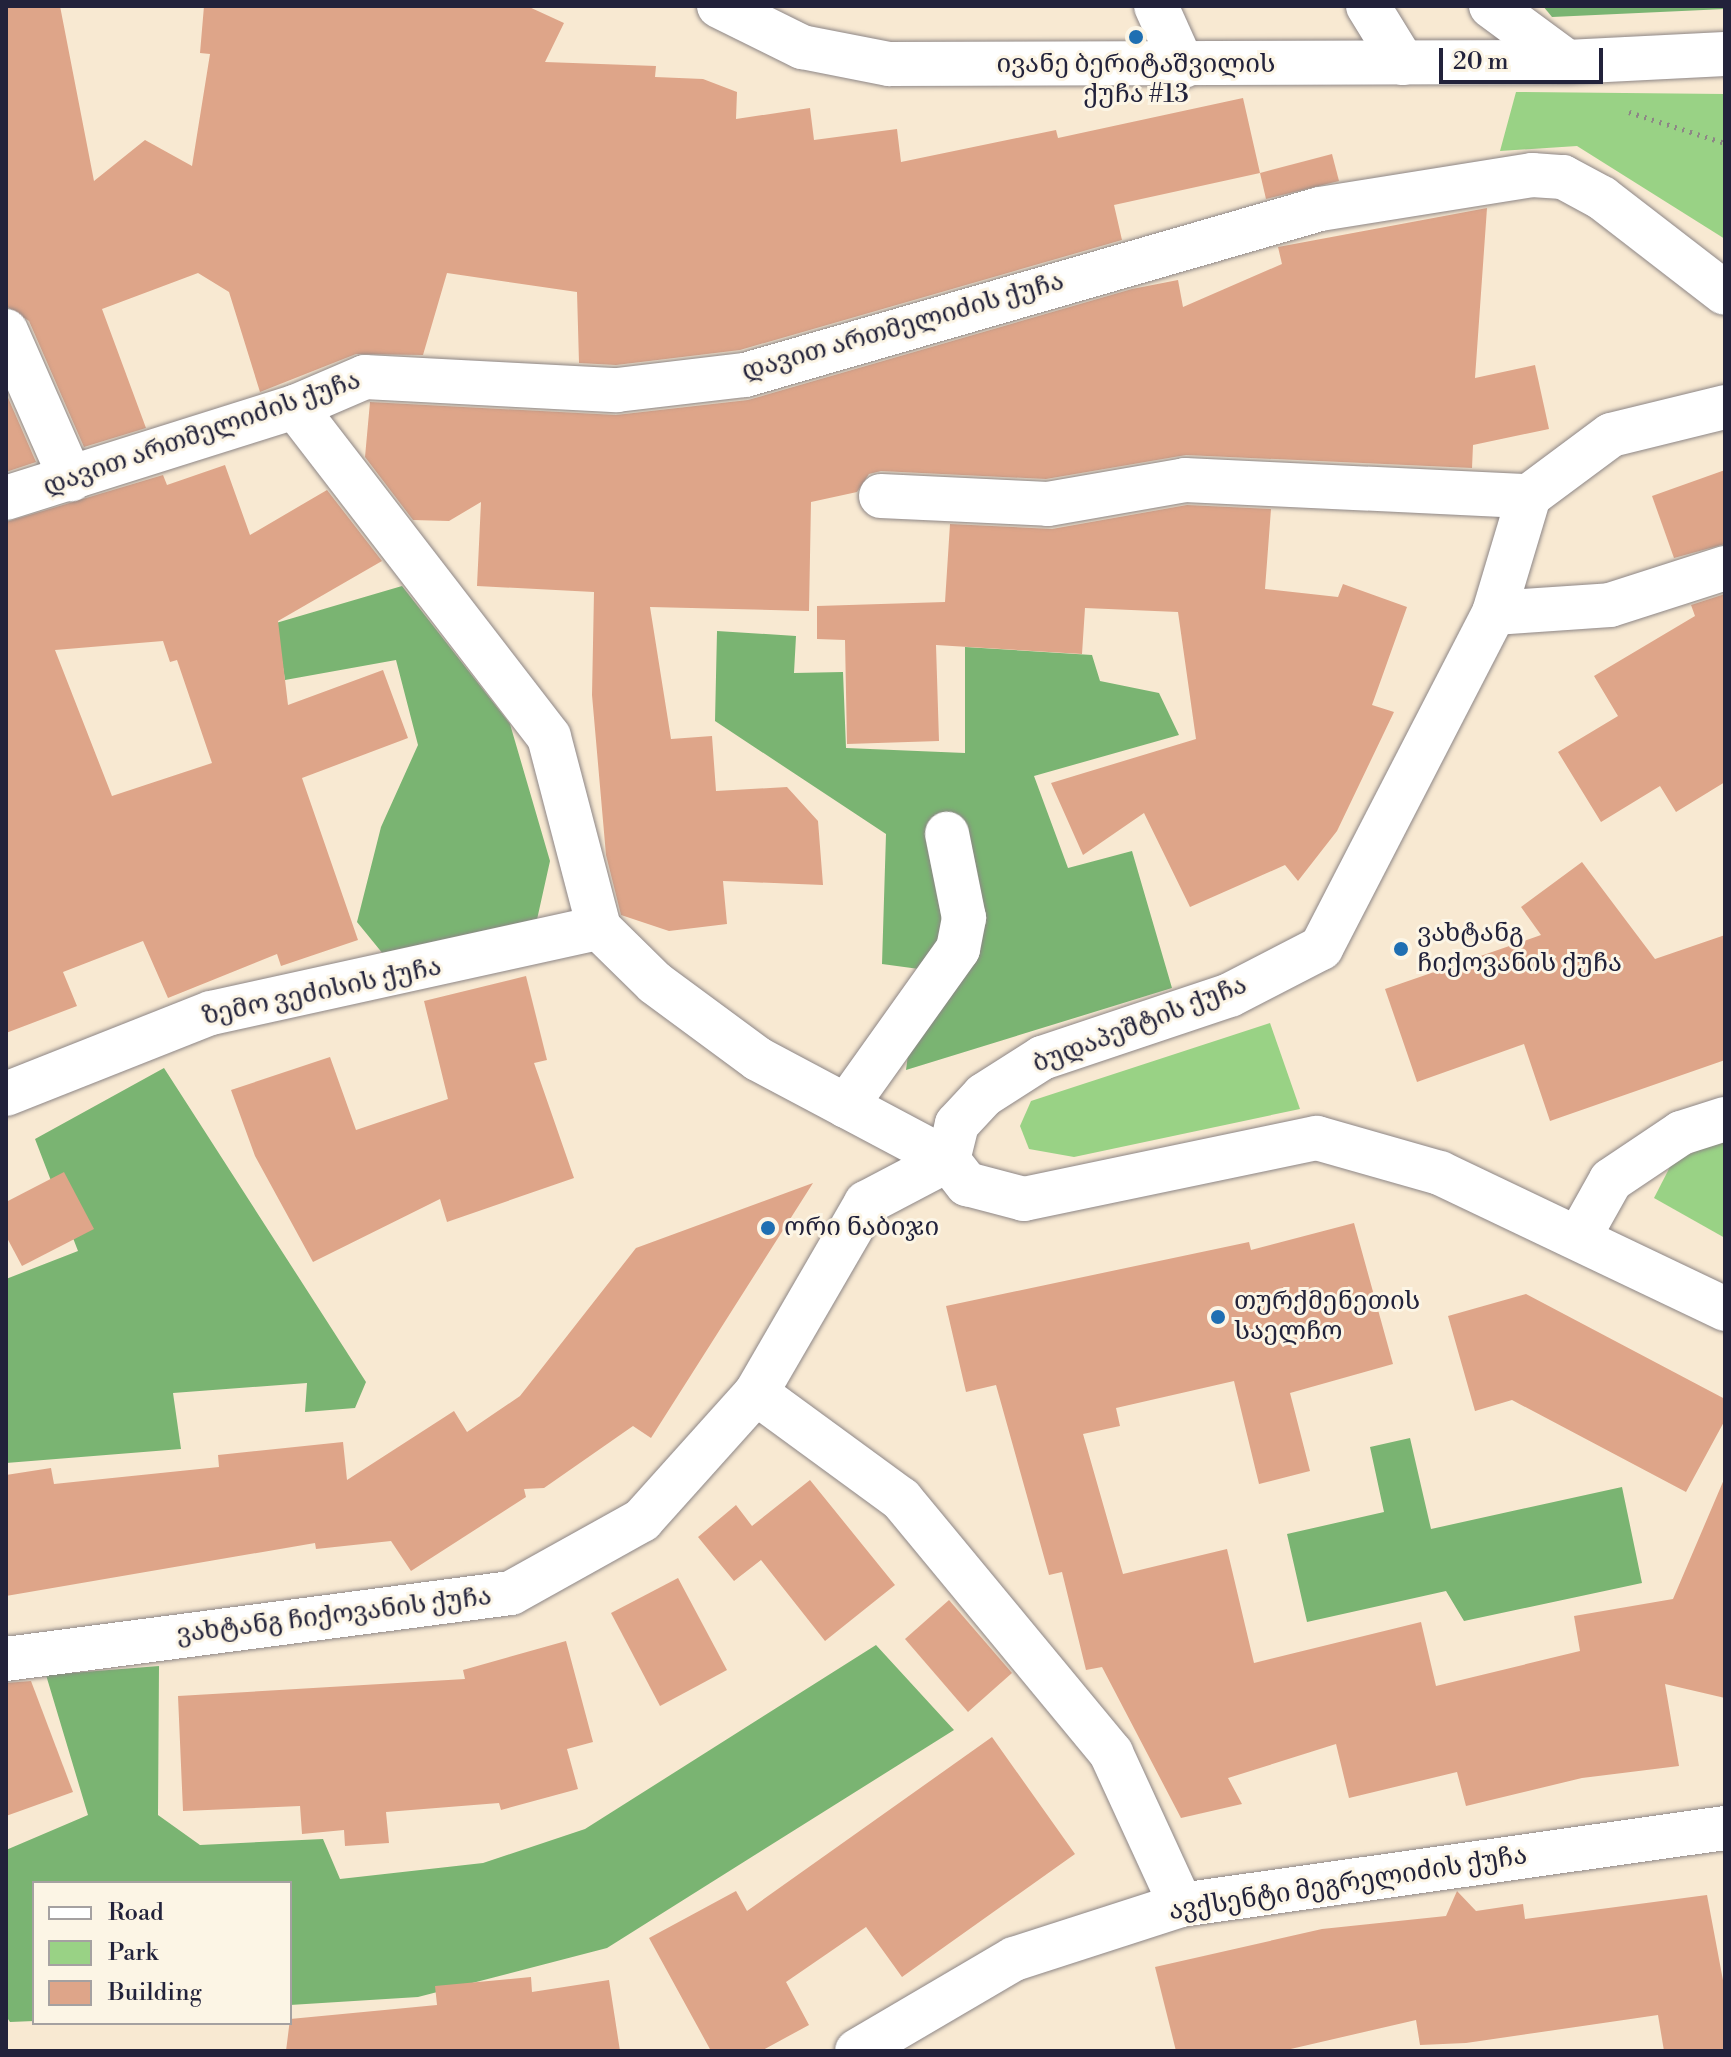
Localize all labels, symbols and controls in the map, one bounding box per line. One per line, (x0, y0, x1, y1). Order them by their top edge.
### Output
marker: ივანე ბერიტაშვილის ქუჩა #13 (1127, 28, 1145, 46)
scale bar (1443, 32, 1607, 82)
text: 20 m (1453, 47, 1509, 77)
place label: ივანე ბერიტაშვილის ქუჩა #13 (997, 49, 1275, 110)
street label: დავით ართმელიძის ქუჩა (738, 266, 1068, 388)
street label: დავით ართმელიძის ქუჩა (39, 365, 365, 503)
place label: ვახტანგ ჩიქოვანის ქუჩა (1417, 918, 1622, 980)
marker: ვახტანგ ჩიქოვანის ქუჩა (1392, 940, 1410, 958)
street label: ზემო ვეძისის ქუჩა (200, 951, 444, 1033)
street label: ბუდაპეშტის ქუჩა (1029, 970, 1251, 1080)
place label: ორი ნაბიჯი (784, 1212, 939, 1244)
marker: ორი ნაბიჯი (759, 1219, 777, 1237)
place label: თურქმენეთის საელჩო (1234, 1286, 1420, 1348)
marker: თურქმენეთის საელჩო (1209, 1308, 1227, 1326)
street label: ვახტანგ ჩიქოვანის ქუჩა (175, 1581, 493, 1651)
street label: ავქსენტი მეგრელიძის ქუჩა (1167, 1840, 1529, 1928)
legend (32, 1881, 292, 2025)
text: Road (108, 1898, 164, 1928)
text: Park (108, 1938, 158, 1968)
text: Building (108, 1978, 202, 2008)

